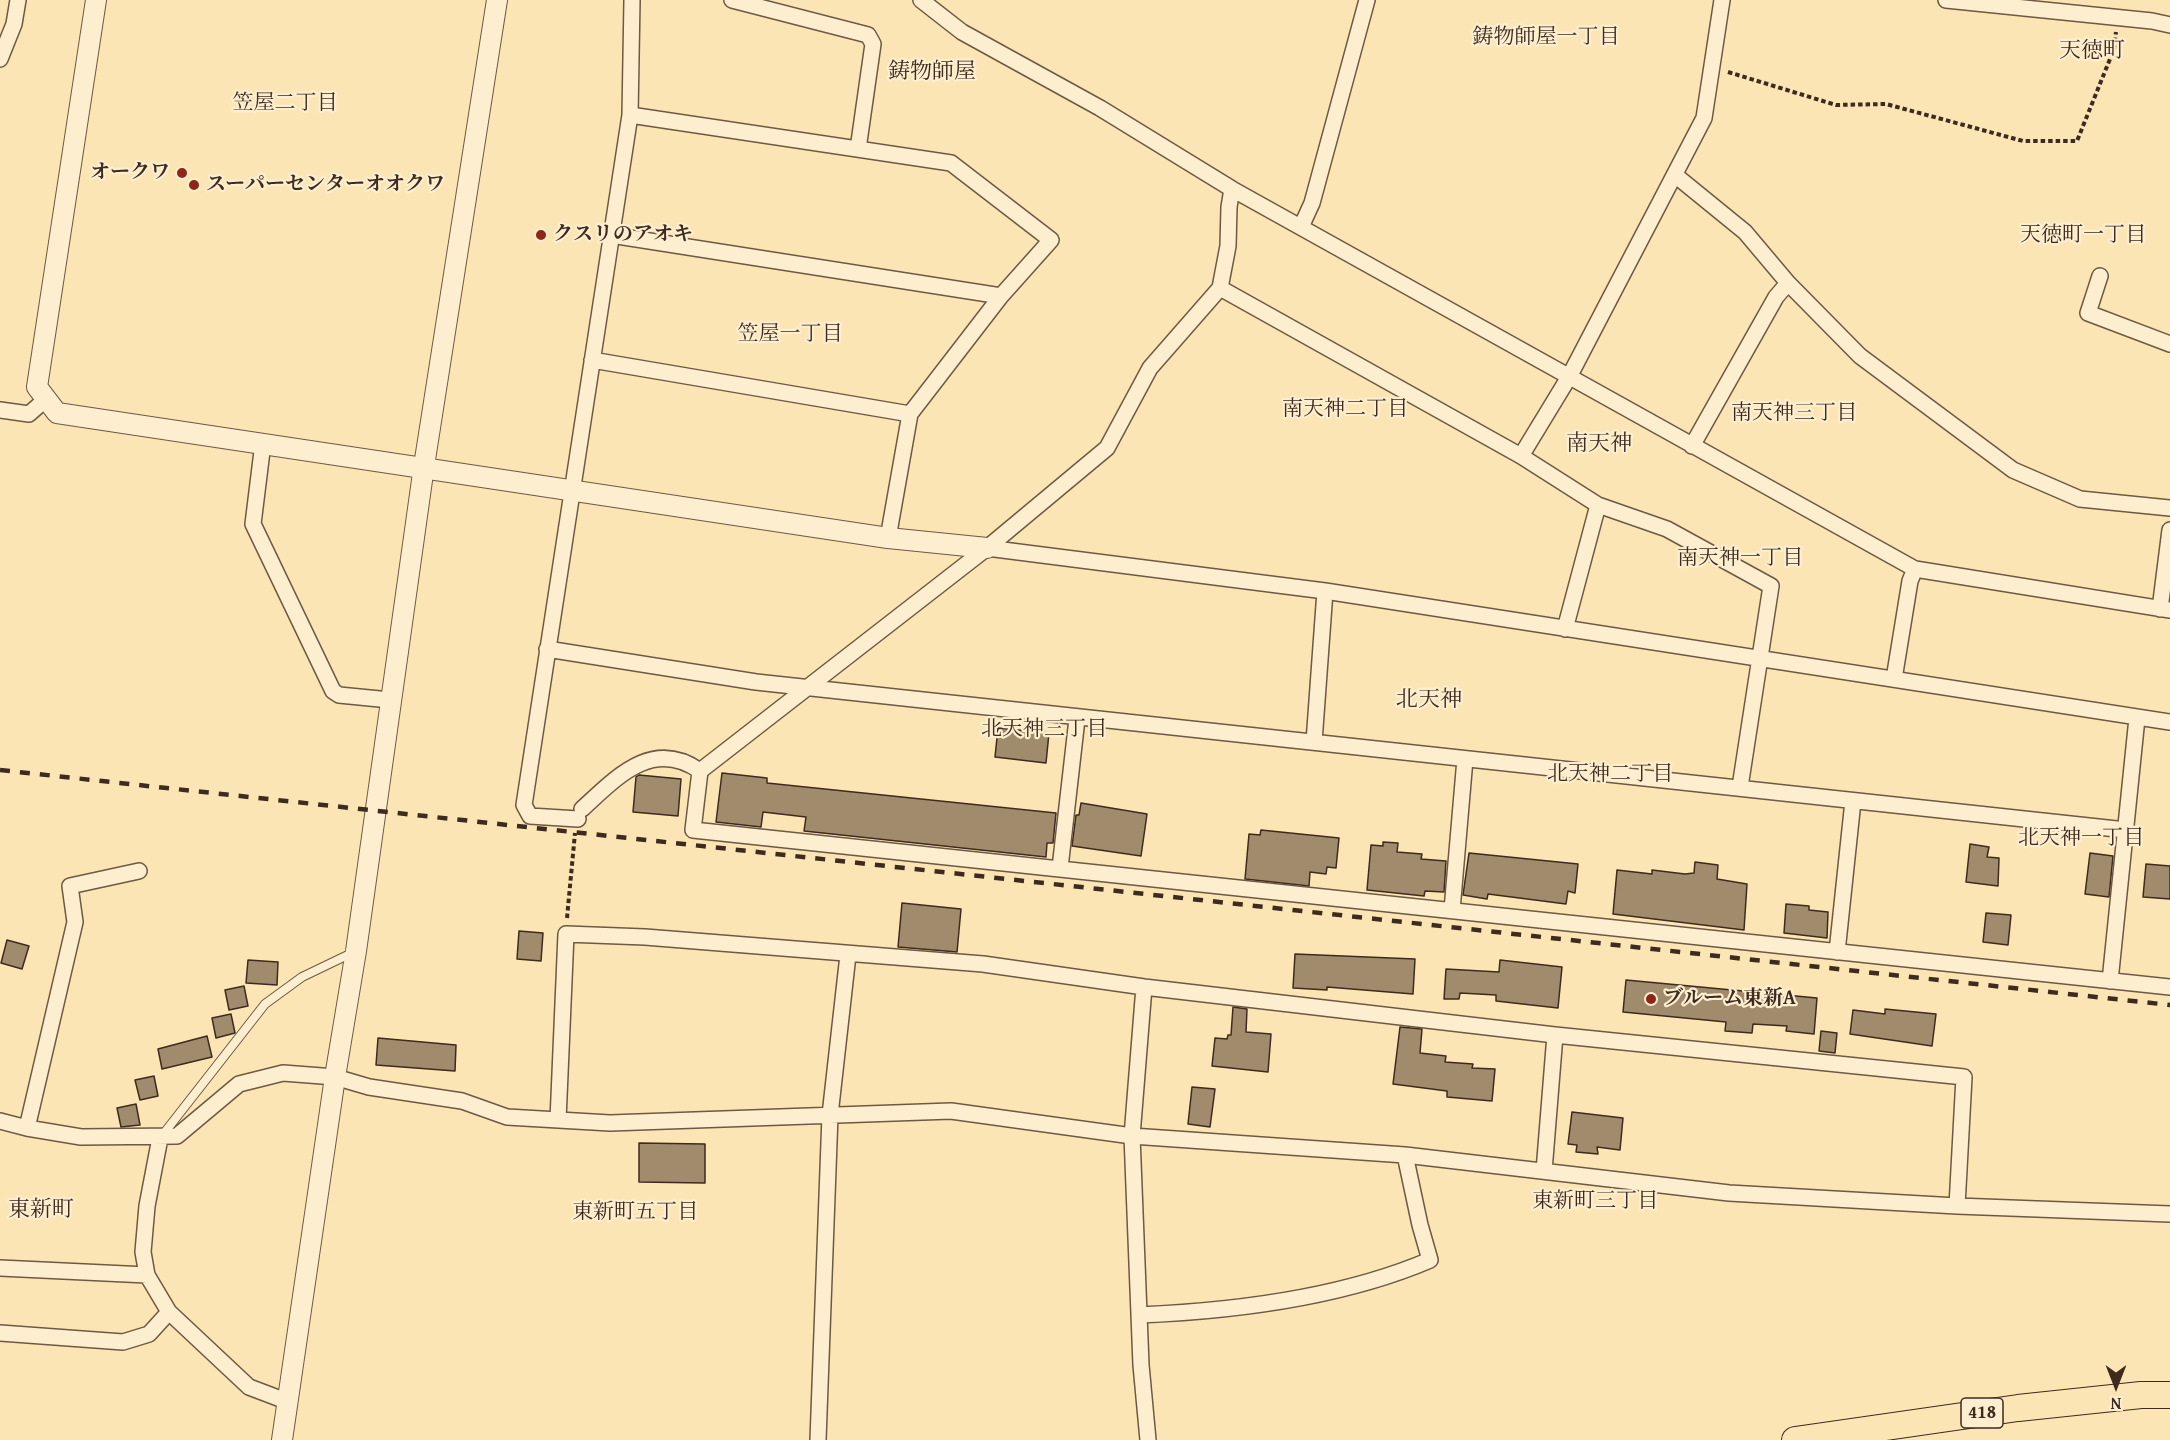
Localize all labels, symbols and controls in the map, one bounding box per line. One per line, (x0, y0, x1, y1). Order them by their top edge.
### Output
district label: 鋳物師屋一丁目 (1473, 25, 1619, 51)
district label: 天徳町 (2059, 38, 2125, 64)
district label: 鋳物師屋 (888, 59, 976, 85)
district label: 笠屋二丁目 (233, 91, 337, 117)
place label: オークワ (90, 161, 170, 185)
marker: オークワ (175, 166, 189, 180)
place label: スーパーセンターオオクワ (206, 173, 445, 197)
marker: スーパーセンターオオクワ (187, 178, 201, 192)
place label: クスリのアオキ (553, 223, 693, 247)
district label: 天徳町一丁目 (2020, 223, 2146, 249)
marker: クスリのアオキ (534, 228, 548, 242)
district label: 笠屋一丁目 (738, 322, 842, 348)
district label: 南天神二丁目 (1282, 397, 1408, 423)
district label: 南天神三丁目 (1731, 401, 1857, 427)
district label: 南天神 (1566, 431, 1632, 457)
district label: 南天神一丁目 (1677, 546, 1803, 572)
district label: 北天神 (1396, 687, 1462, 713)
district label: 北天神三丁目 (981, 717, 1107, 743)
district label: 北天神二丁目 (1547, 762, 1673, 788)
district label: 北天神一丁目 (2018, 826, 2144, 852)
place label: ブルーム東新A (1663, 987, 1796, 1011)
marker: ブルーム東新A (1644, 992, 1658, 1006)
district label: 東新町三丁目 (1532, 1189, 1658, 1215)
district label: 東新町 (8, 1197, 74, 1223)
district label: 東新町五丁目 (572, 1200, 698, 1226)
north arrow (2086, 1356, 2146, 1416)
text: N (2111, 1392, 2121, 1416)
road number: 418 (1961, 1398, 2003, 1428)

